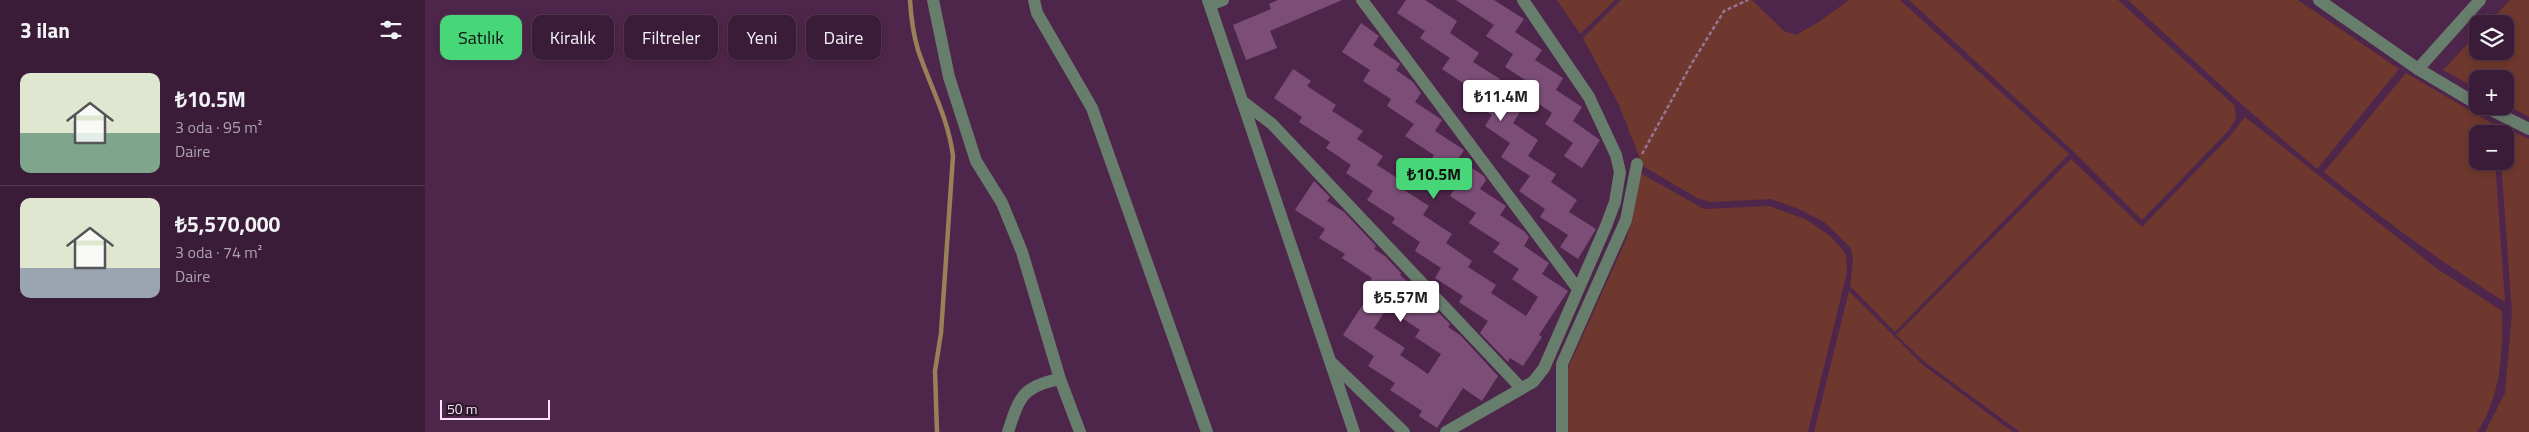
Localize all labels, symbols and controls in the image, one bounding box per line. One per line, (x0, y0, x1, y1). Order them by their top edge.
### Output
text: 3 ilan (20, 14, 70, 46)
chip: Satılık (440, 15, 522, 60)
chip: Kiralık (532, 15, 614, 60)
chip: Filtreler (624, 15, 718, 60)
chip: Yeni (728, 15, 796, 60)
chip: Daire (806, 15, 881, 60)
map controls (2469, 15, 2514, 170)
button: layers (2469, 15, 2514, 60)
icon: filters (377, 16, 405, 44)
button: + (2469, 70, 2514, 115)
pin: ₺11.4M (1460, 80, 1542, 122)
text: ₺10.5M (175, 83, 246, 115)
text: ₺11.4M (1474, 84, 1528, 108)
icon: home (60, 93, 120, 153)
text: 3 oda · 95 m² (175, 115, 262, 139)
button: − (2469, 125, 2514, 170)
text: Daire (175, 139, 210, 163)
pin: ₺10.5M (1393, 158, 1475, 200)
text: ₺10.5M (1407, 162, 1461, 186)
text: ₺5,570,000 (175, 208, 280, 240)
icon: home (60, 218, 120, 278)
text: 3 oda · 74 m² (175, 240, 262, 264)
text: Daire (175, 264, 210, 288)
pin: ₺5.57M (1360, 280, 1442, 323)
text: ₺5.57M (1374, 285, 1428, 309)
scale bar (440, 397, 550, 420)
text: 50 m (447, 398, 477, 419)

